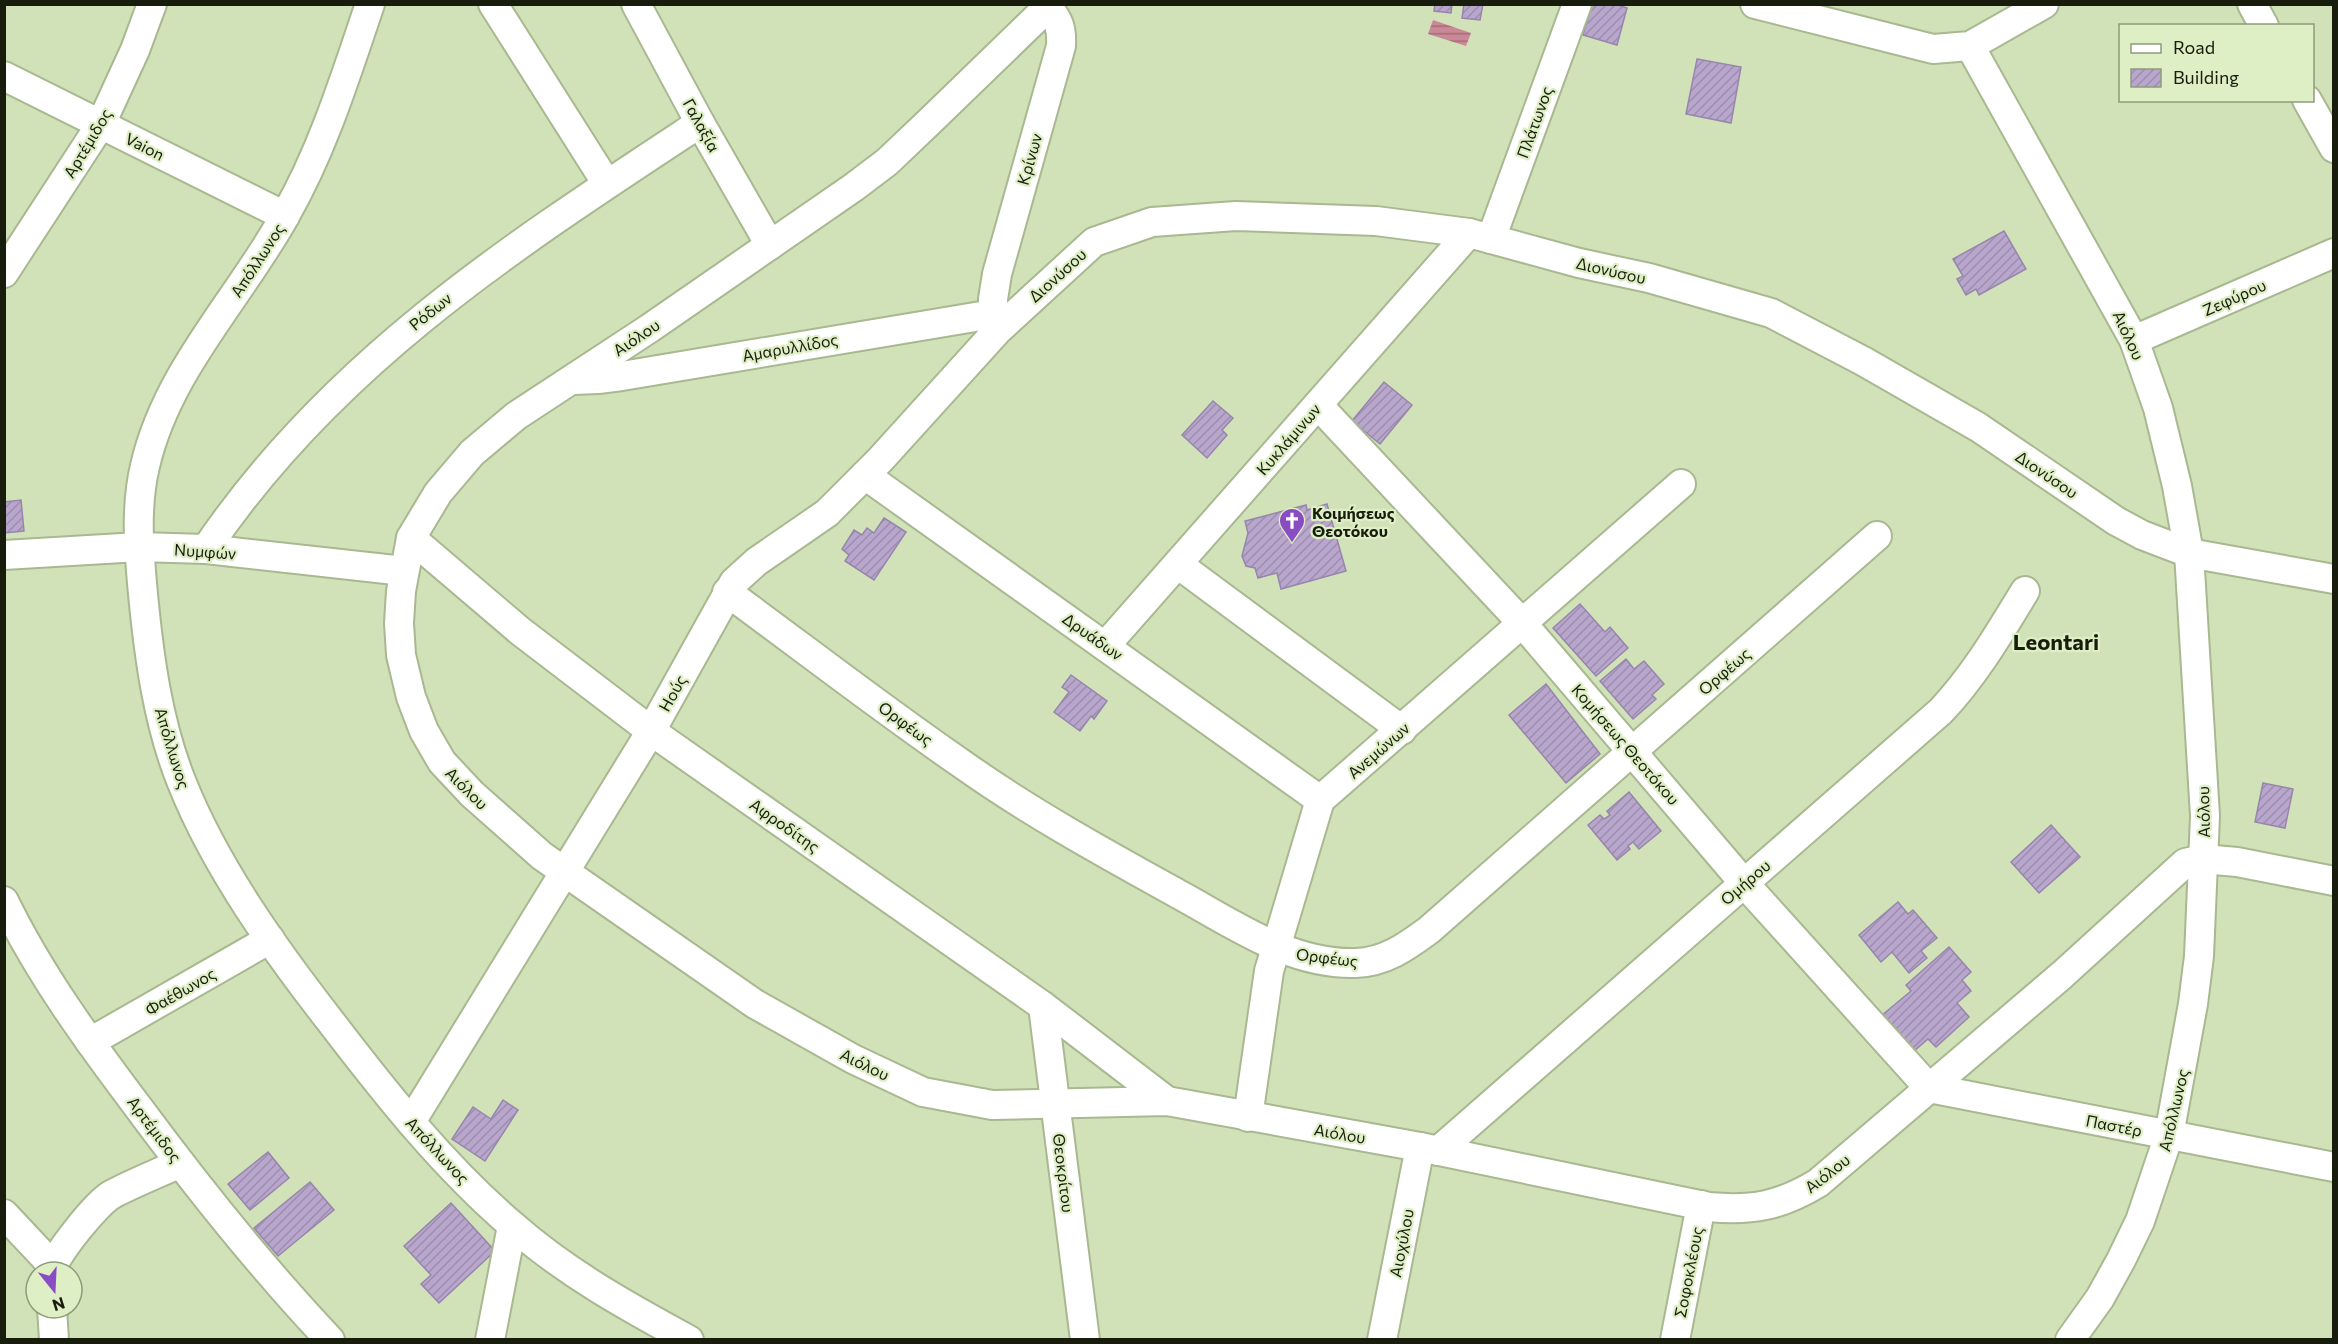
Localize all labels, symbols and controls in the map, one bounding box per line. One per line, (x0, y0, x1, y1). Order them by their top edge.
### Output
legend (2119, 24, 2314, 102)
text: Road (2173, 36, 2215, 58)
text: Building (2173, 66, 2239, 88)
street label: Πλάτωνος (1512, 83, 1556, 161)
street label: Γαλαξία (680, 95, 724, 155)
street label: Αρτέμιδος (59, 105, 115, 181)
street label: Vaion (122, 128, 168, 164)
street label: Κρίνων (1013, 131, 1045, 187)
street label: Απόλλωνος (226, 219, 288, 300)
street label: Διονύσου (1024, 244, 1090, 306)
street label: Διονύσου (1574, 253, 1648, 287)
street label: Ζεφύρου (2199, 275, 2269, 319)
street label: Ρόδων (405, 288, 455, 334)
street label: Αιόλου (2109, 307, 2149, 363)
street label: Αιόλου (609, 315, 663, 359)
street label: Αμαρυλλίδος (741, 329, 839, 365)
street label: Κυκλάμινων (1252, 399, 1324, 479)
street label: Διονύσου (2012, 446, 2082, 502)
place label: Κοιμήσεως Θεοτόκου (1312, 503, 1395, 540)
church icon: Κοιμήσεως Θεοτόκου (1277, 506, 1307, 544)
street label: Νυμφών (173, 539, 237, 563)
street label: Δρυάδων (1059, 608, 1127, 664)
district label: Leontari (2013, 628, 2099, 655)
street label: Ορφέως (1694, 643, 1754, 699)
street label: Ηούς (654, 672, 690, 714)
street label: Κομήσεως Θεοτόκου (1568, 680, 1684, 808)
street label: Ορφέως (875, 697, 937, 749)
street label: Απόλλωνος (152, 705, 194, 791)
street label: Ανεμώνων (1343, 718, 1413, 782)
street label: Αιόλου (442, 763, 492, 813)
street label: Αιόλου (2193, 786, 2213, 838)
street label: Αφροδίτης (747, 794, 823, 856)
street label: Ομήρου (1716, 855, 1774, 909)
street label: Ορφέως (1295, 944, 1359, 970)
street label: Φαέθωνος (141, 963, 219, 1019)
street label: Αιόλου (838, 1044, 893, 1084)
street label: Απόλλωνος (2154, 1067, 2192, 1153)
street label: Αρτέμιδος (124, 1092, 186, 1166)
street label: Παστέρ (2084, 1110, 2144, 1140)
street label: Απόλλωνος (402, 1113, 474, 1187)
street label: Αιόλου (1313, 1119, 1367, 1147)
street label: Θεοκρίτου (1050, 1132, 1078, 1214)
street label: Αιόλου (1801, 1150, 1853, 1196)
street label: Αιοχύλου (1385, 1207, 1417, 1279)
street label: Σοφοκλέους (1670, 1225, 1706, 1319)
north arrow (24, 1260, 84, 1320)
text: N (50, 1294, 67, 1316)

